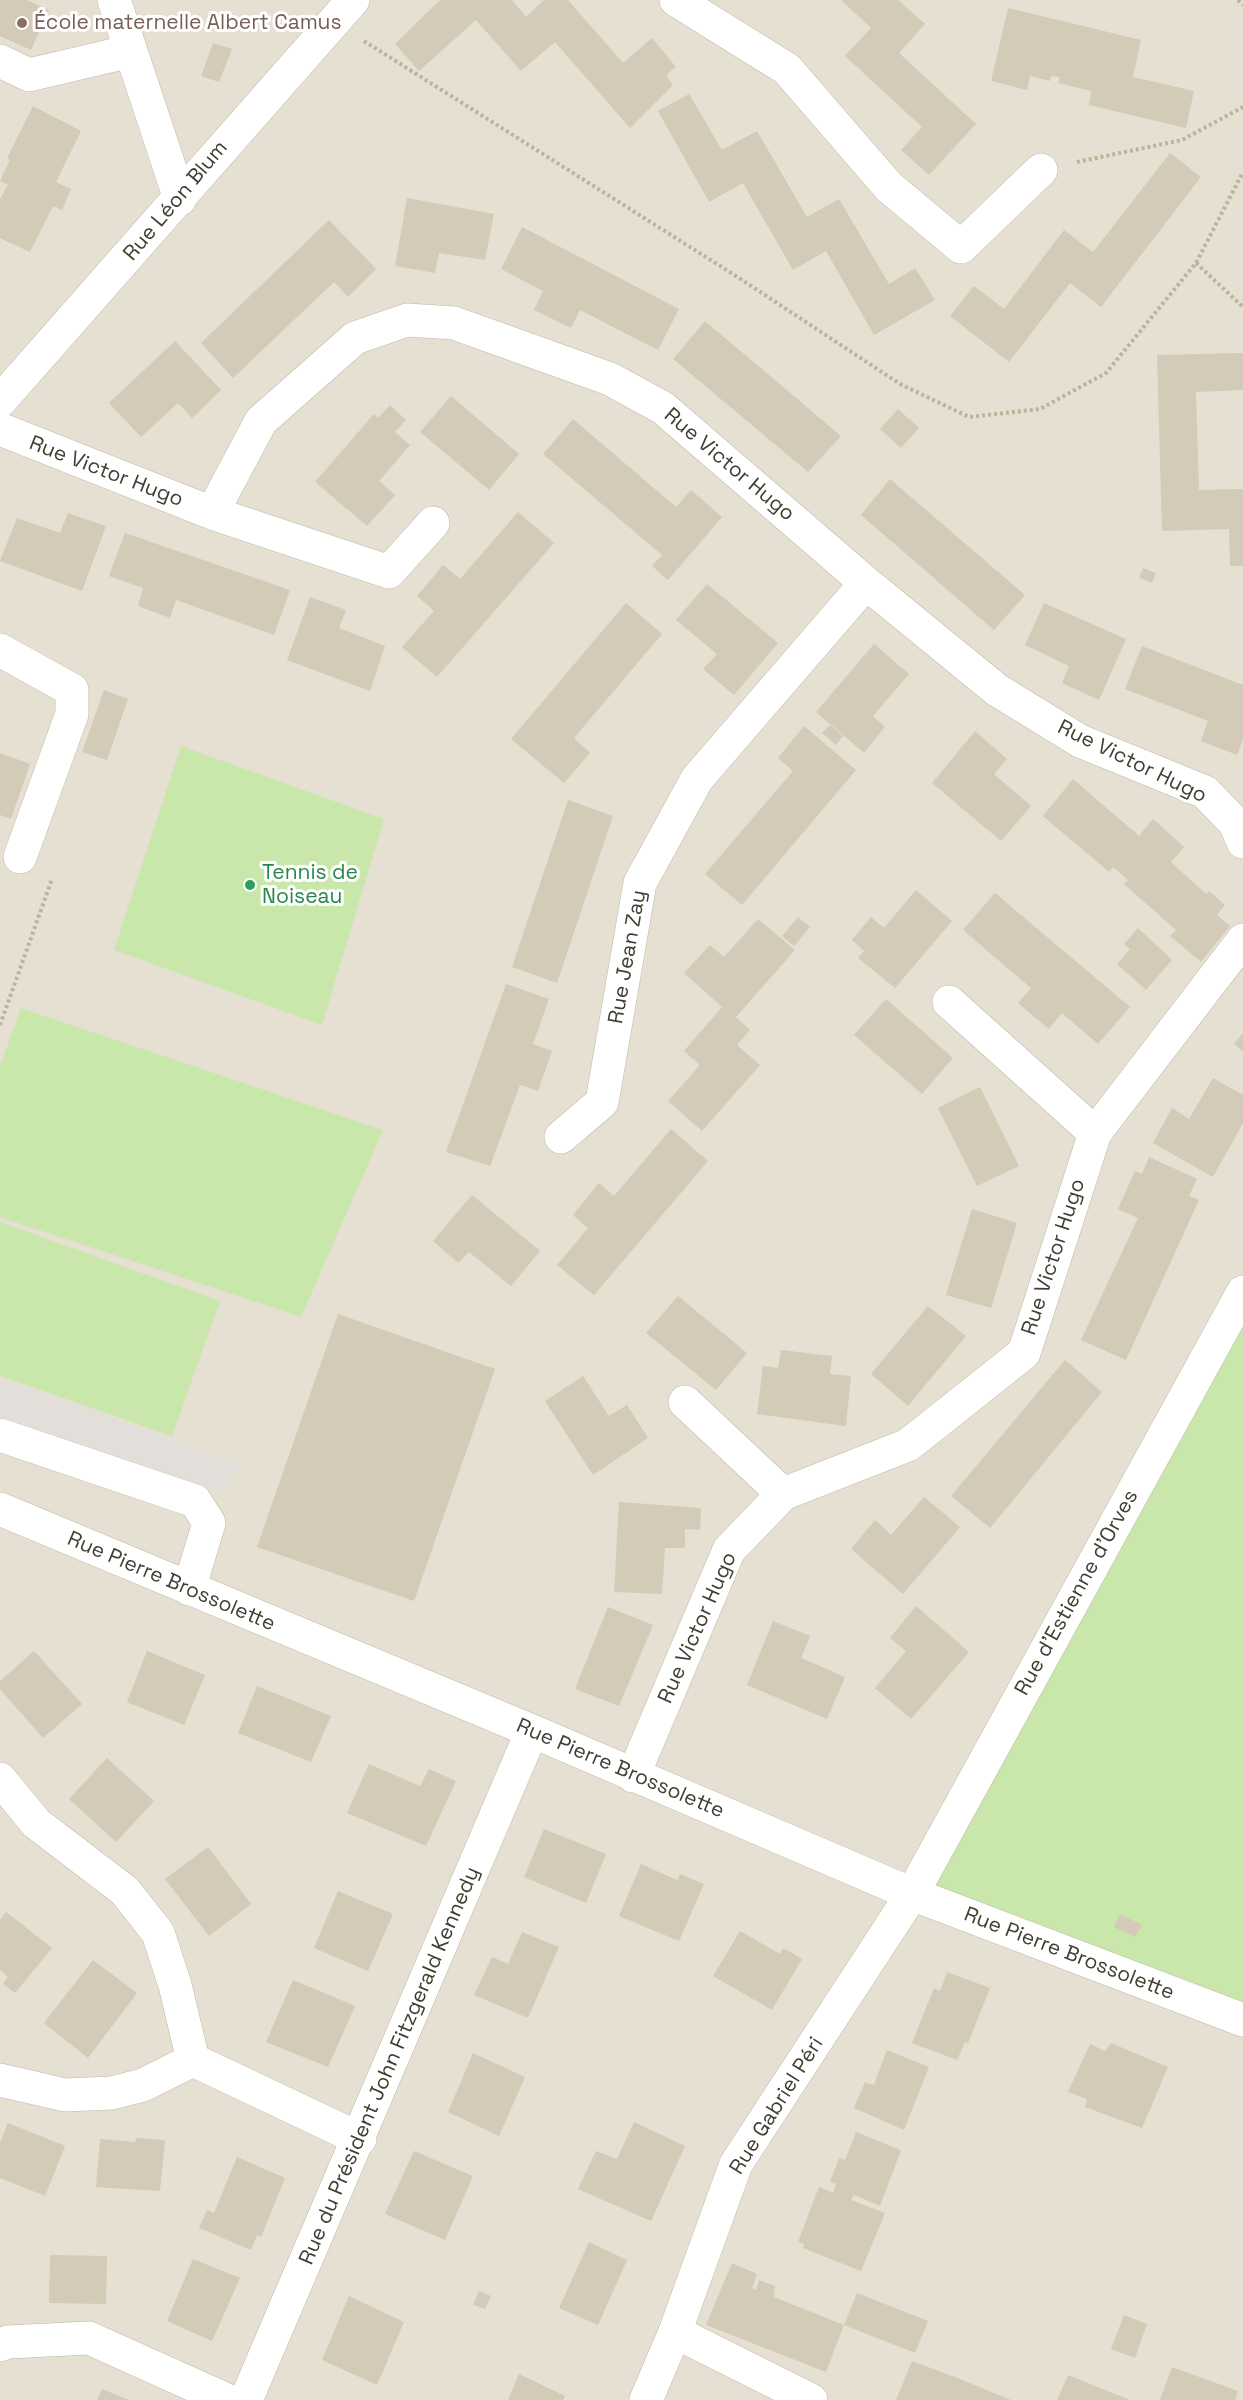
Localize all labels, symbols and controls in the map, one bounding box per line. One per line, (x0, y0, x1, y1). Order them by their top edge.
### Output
place label: École maternelle Albert Camus (34, 10, 342, 36)
marker: École maternelle Albert Camus (15, 16, 29, 30)
street label: Rue Léon Blum (118, 136, 234, 266)
street label: Rue Victor Hugo (659, 403, 799, 527)
street label: Rue Victor Hugo (25, 431, 187, 513)
street label: Rue Victor Hugo (1053, 715, 1211, 809)
place label: Tennis de Noiseau (262, 860, 358, 910)
marker: Tennis de Noiseau (243, 878, 257, 892)
street label: Rue Jean Zay (604, 888, 652, 1026)
street label: Rue Victor Hugo (1017, 1176, 1091, 1338)
street label: Rue d'Estienne d'Orves (1010, 1486, 1144, 1700)
street label: Rue Pierre Brossolette (63, 1527, 279, 1637)
street label: Rue Victor Hugo (653, 1548, 743, 1708)
street label: Rue Pierre Brossolette (512, 1714, 728, 1824)
street label: Rue du Président John Fitzgerald Kennedy (294, 1863, 486, 2269)
street label: Rue Pierre Brossolette (960, 1902, 1178, 2006)
street label: Rue Gabriel Péri (725, 2033, 829, 2179)

